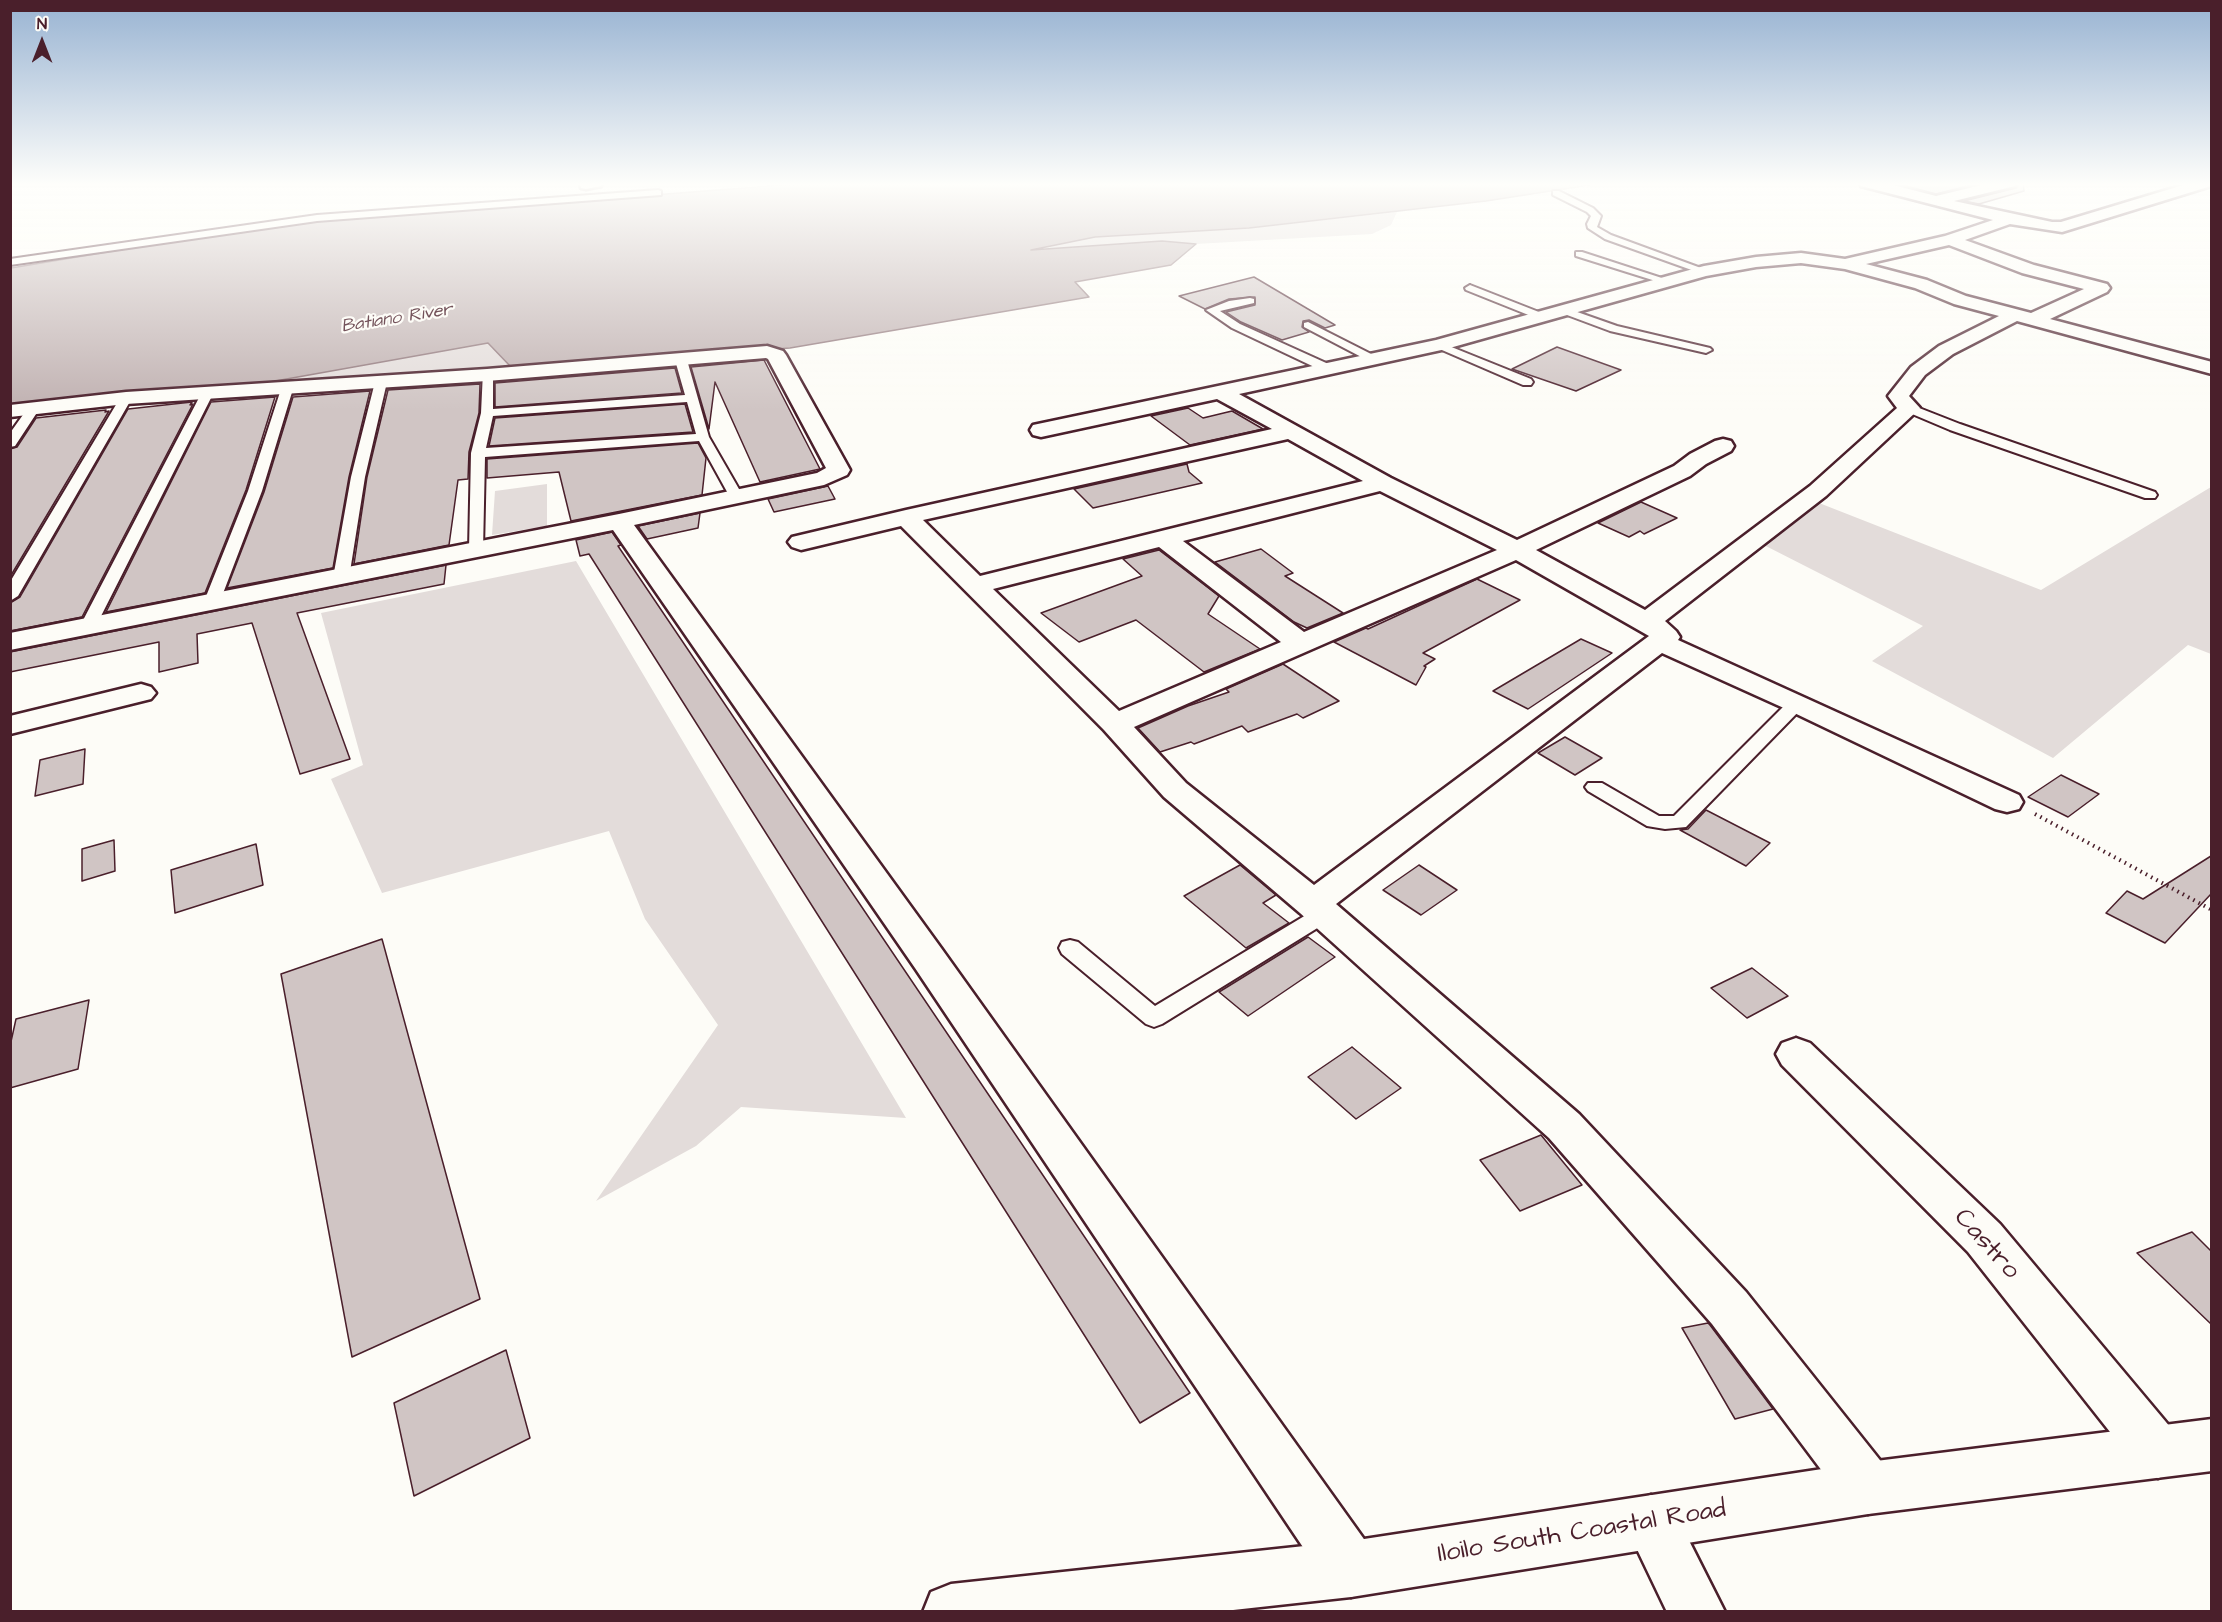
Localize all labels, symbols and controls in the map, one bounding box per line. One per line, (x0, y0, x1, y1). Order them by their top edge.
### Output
north arrow (12, 12, 72, 72)
text: N (37, 13, 47, 35)
water label: Batiano River (340, 300, 454, 338)
street label: Castro (1946, 1203, 2026, 1287)
street label: Iloilo South Coastal Road (1436, 1495, 1728, 1571)

